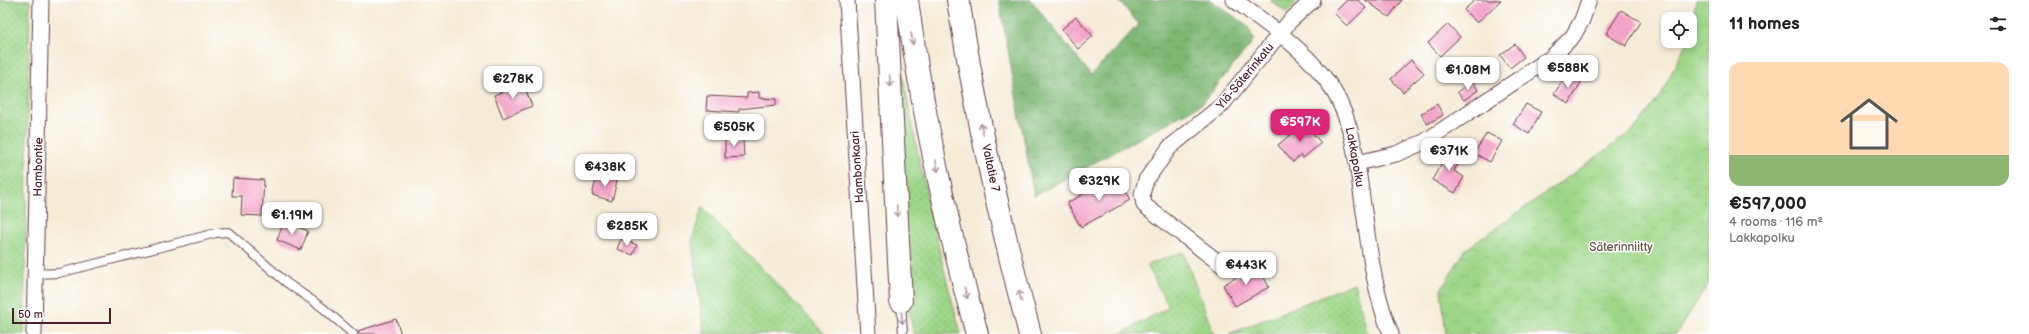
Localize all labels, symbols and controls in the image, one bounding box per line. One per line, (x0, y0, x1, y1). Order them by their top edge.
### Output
map controls (1661, 12, 1697, 48)
button: locate (1661, 12, 1697, 48)
icon: filters (1987, 13, 2009, 35)
text: 11 homes (1729, 14, 1800, 34)
one-way arrow (908, 32, 916, 45)
street label: Ylä-Säterinkatu (1213, 40, 1277, 113)
pin: €588K (1540, 55, 1596, 89)
pin: €1.08M (1435, 57, 1501, 91)
text: €588K (1547, 60, 1589, 76)
text: €1.08M (1445, 62, 1491, 78)
pin: €278K (485, 66, 541, 100)
text: €278K (492, 71, 534, 87)
one-way arrow (887, 74, 894, 87)
icon: home (1833, 88, 1905, 160)
pin: €597K (1272, 109, 1328, 143)
pin: €505K (706, 114, 762, 148)
text: €597K (1280, 114, 1320, 130)
text: €505K (713, 119, 755, 135)
one-way arrow (978, 122, 986, 135)
street label: Lakkapolku (1342, 126, 1367, 188)
street label: Hambonkaari (847, 130, 868, 204)
street label: Hambontie (30, 137, 47, 197)
pin: €371K (1421, 138, 1477, 172)
street label: Valtatie 7 (978, 143, 1003, 193)
text: €371K (1430, 143, 1468, 159)
pin: €438K (577, 154, 633, 188)
text: €438K (584, 159, 626, 175)
one-way arrow (934, 159, 942, 172)
pin: €329K (1071, 168, 1127, 202)
text: €329K (1078, 173, 1120, 189)
text: €597,000 (1729, 194, 1807, 214)
pin: €1.19M (259, 202, 325, 236)
one-way arrow (893, 204, 901, 217)
text: €1.19M (271, 207, 313, 223)
pin: €285K (599, 213, 655, 247)
text: 4 rooms · 116 m² (1729, 214, 1823, 230)
text: €285K (606, 218, 648, 234)
text: Lakkapolku (1729, 230, 1795, 246)
park label: Säterinniitty (1589, 240, 1653, 255)
pin: €443K (1218, 252, 1274, 286)
text: €443K (1225, 257, 1267, 273)
one-way arrow (963, 286, 970, 299)
one-way arrow (1016, 290, 1023, 303)
scale bar (12, 306, 111, 325)
text: 50 m (18, 308, 43, 321)
one-way arrow (898, 311, 906, 324)

